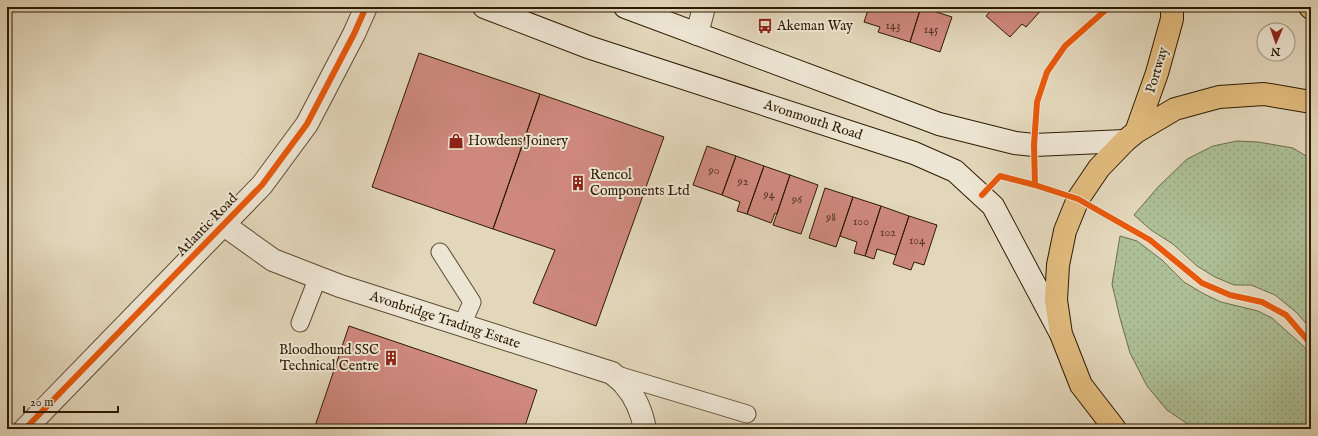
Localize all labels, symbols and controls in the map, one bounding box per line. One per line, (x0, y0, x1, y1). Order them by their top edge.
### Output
bus stop icon: Akeman Way (756, 17, 774, 35)
place label: Akeman Way (776, 17, 853, 35)
house number: 143 (886, 18, 900, 33)
house number: 145 (924, 22, 939, 37)
north arrow (1256, 22, 1296, 62)
text: N (1270, 44, 1282, 58)
street label: Portway (1141, 45, 1173, 95)
street label: Avonmouth Road (760, 95, 865, 145)
shop icon: Howdens Joinery (447, 132, 465, 150)
place label: Howdens Joinery (468, 132, 568, 150)
house number: 90 (707, 163, 720, 178)
place label: Rencol Components Ltd (590, 166, 690, 200)
building icon: Rencol Components Ltd (569, 174, 587, 192)
house number: 92 (737, 174, 749, 189)
house number: 94 (762, 187, 775, 202)
street label: Atlantic Road (172, 189, 242, 261)
house number: 96 (791, 192, 803, 207)
house number: 98 (825, 210, 836, 225)
house number: 100 (853, 214, 869, 229)
house number: 102 (880, 225, 896, 240)
house number: 104 (909, 233, 925, 248)
street label: Avonbridge Trading Estate (366, 287, 523, 353)
place label: Bloodhound SSC Technical Centre (279, 341, 380, 375)
building icon: Bloodhound SSC Technical Centre (382, 349, 400, 367)
scale bar (24, 388, 118, 414)
text: 20 m (30, 395, 53, 410)

